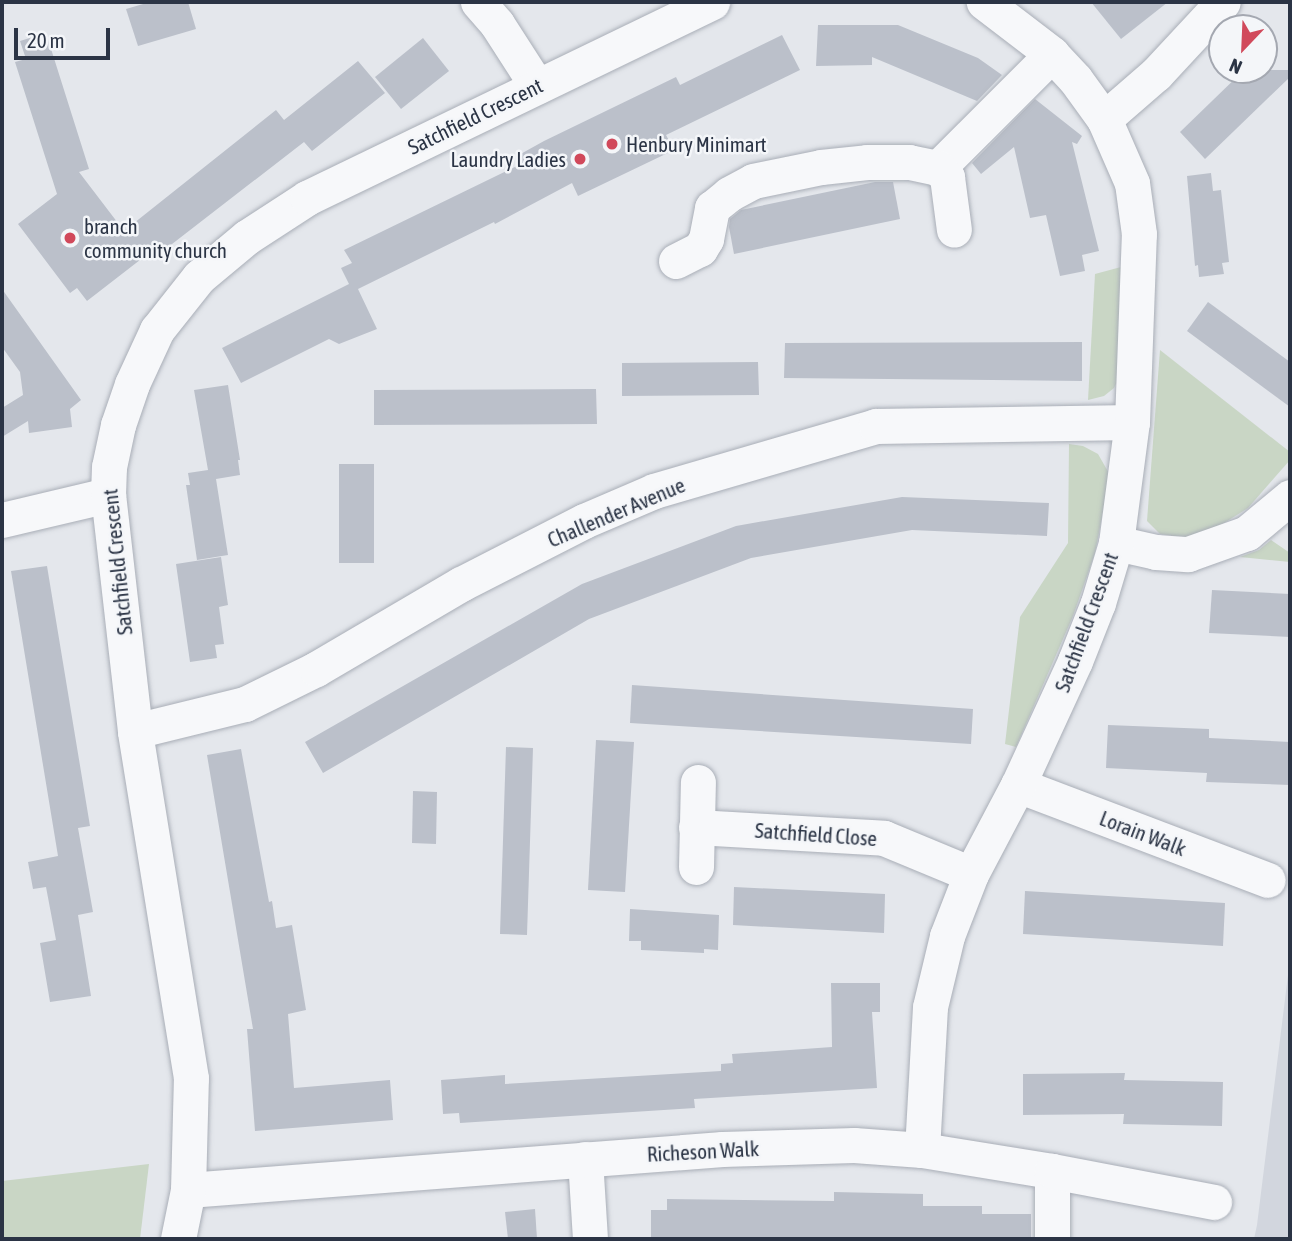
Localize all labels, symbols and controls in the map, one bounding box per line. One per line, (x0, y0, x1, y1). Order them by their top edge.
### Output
scale bar (18, 14, 114, 58)
north arrow (1208, 14, 1278, 84)
text: 20 m (27, 28, 65, 52)
text: N (1226, 54, 1245, 79)
street label: Satchfield Crescent (403, 72, 547, 160)
place label: Henbury Minimart (626, 131, 767, 157)
marker: Henbury Minimart (604, 136, 620, 152)
place label: Laundry Ladies (450, 146, 566, 172)
marker: Laundry Ladies (572, 151, 588, 167)
place label: branch community church (84, 213, 227, 263)
marker: branch community church (62, 230, 78, 246)
street label: Challender Avenue (544, 472, 688, 552)
street label: Satchfield Crescent (97, 488, 137, 636)
street label: Satchfield Crescent (1049, 549, 1123, 695)
street label: Lorain Walk (1096, 805, 1190, 861)
street label: Satchfield Close (754, 817, 878, 851)
street label: Richeson Walk (646, 1135, 760, 1167)

